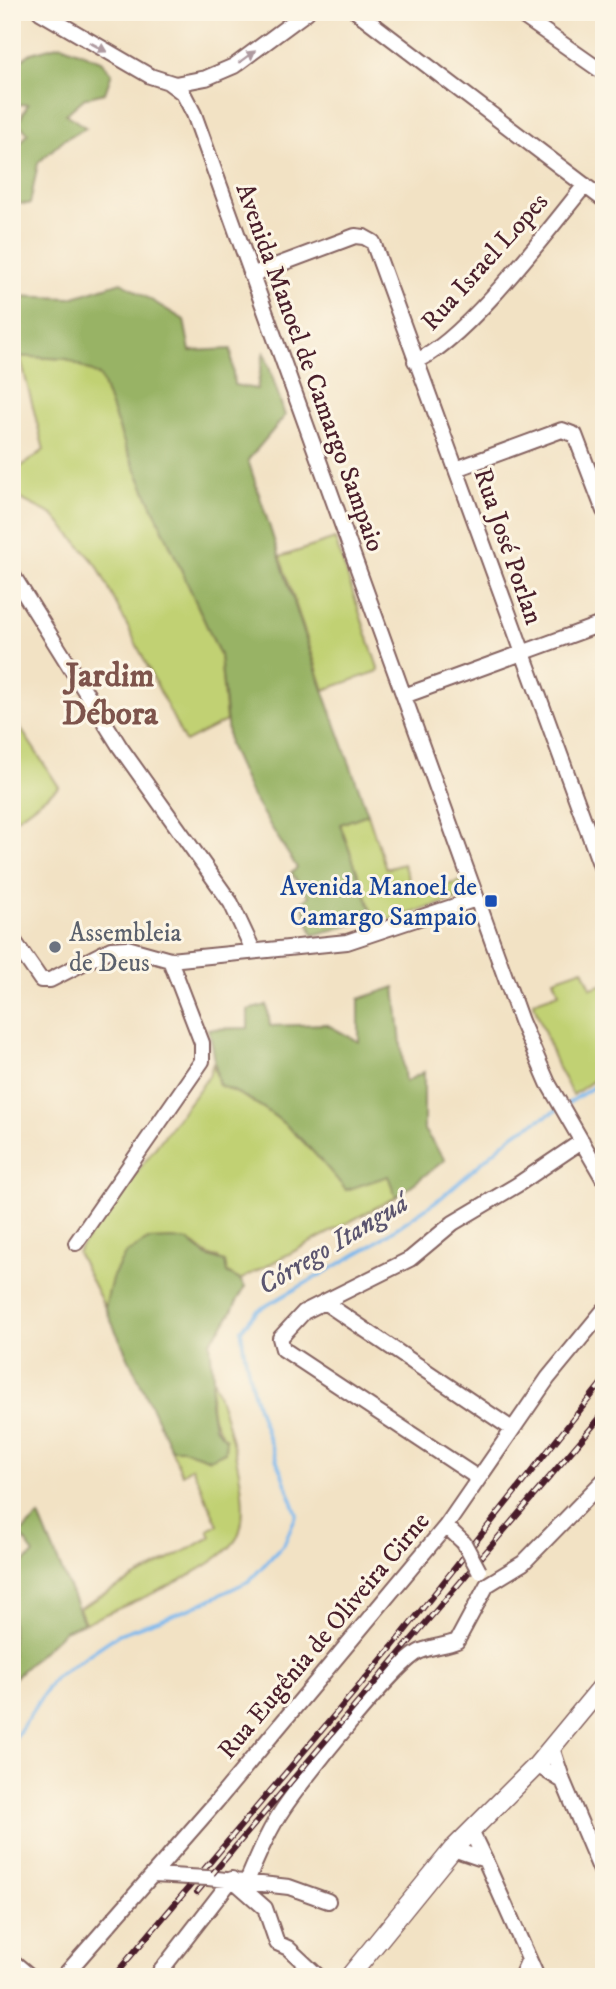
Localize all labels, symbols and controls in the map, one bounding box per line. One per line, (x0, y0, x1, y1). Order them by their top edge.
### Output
one-way arrow (88, 42, 108, 53)
one-way arrow (238, 50, 256, 64)
street label: Avenida Manoel de Camargo Sampaio (227, 179, 392, 556)
street label: Rua Israel Lopes (414, 186, 556, 338)
street label: Rua José Porlan (465, 464, 550, 629)
district label: Jardim Débora (62, 656, 159, 735)
place label: Avenida Manoel de Camargo Sampaio (280, 871, 477, 934)
marker: Avenida Manoel de Camargo Sampaio (483, 893, 499, 909)
place label: Assembleia de Deus (69, 917, 181, 980)
marker: Assembleia de Deus (47, 939, 63, 955)
water label: Córrego Itanguá (251, 1184, 417, 1303)
street label: Rua Eugênia de Oliveira Cirne (211, 1506, 437, 1766)

